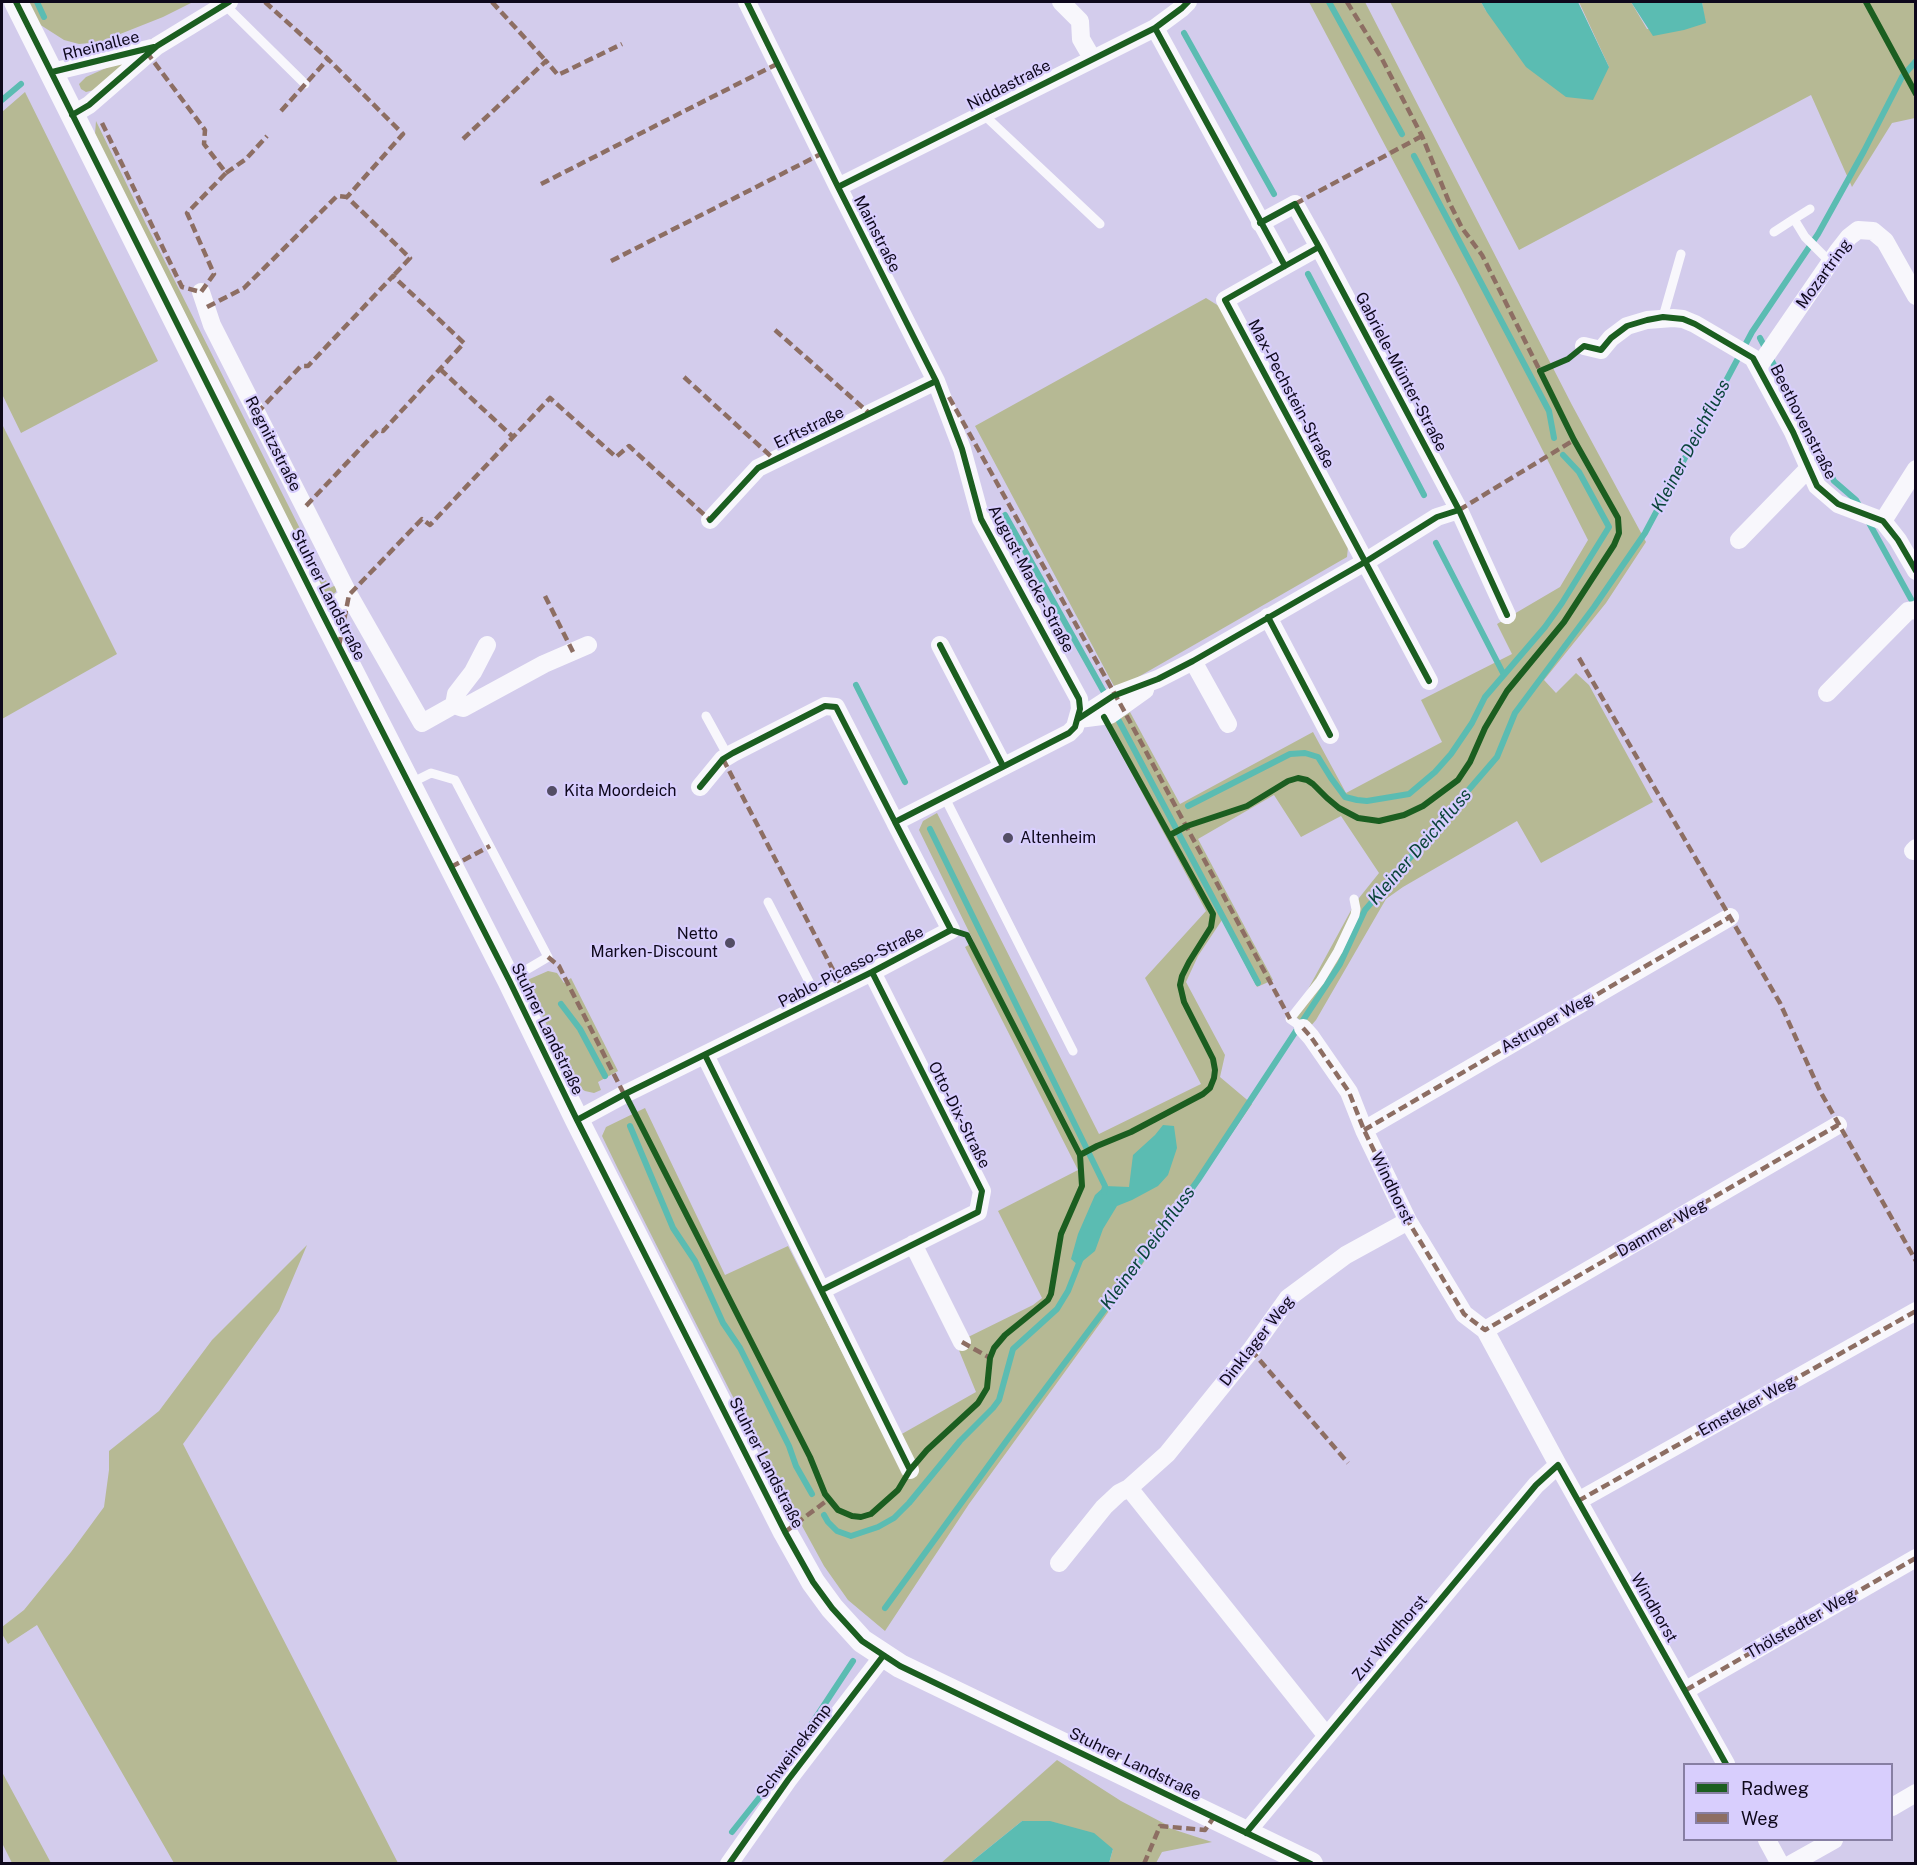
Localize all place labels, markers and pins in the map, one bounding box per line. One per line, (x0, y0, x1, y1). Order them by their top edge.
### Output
place label: Kita Moordeich (564, 781, 676, 801)
marker: Kita Moordeich (545, 784, 559, 798)
place label: Altenheim (1020, 828, 1096, 848)
marker: Altenheim (1001, 831, 1015, 845)
place label: Netto Marken-Discount (591, 924, 718, 962)
marker: Netto Marken-Discount (723, 936, 737, 950)

